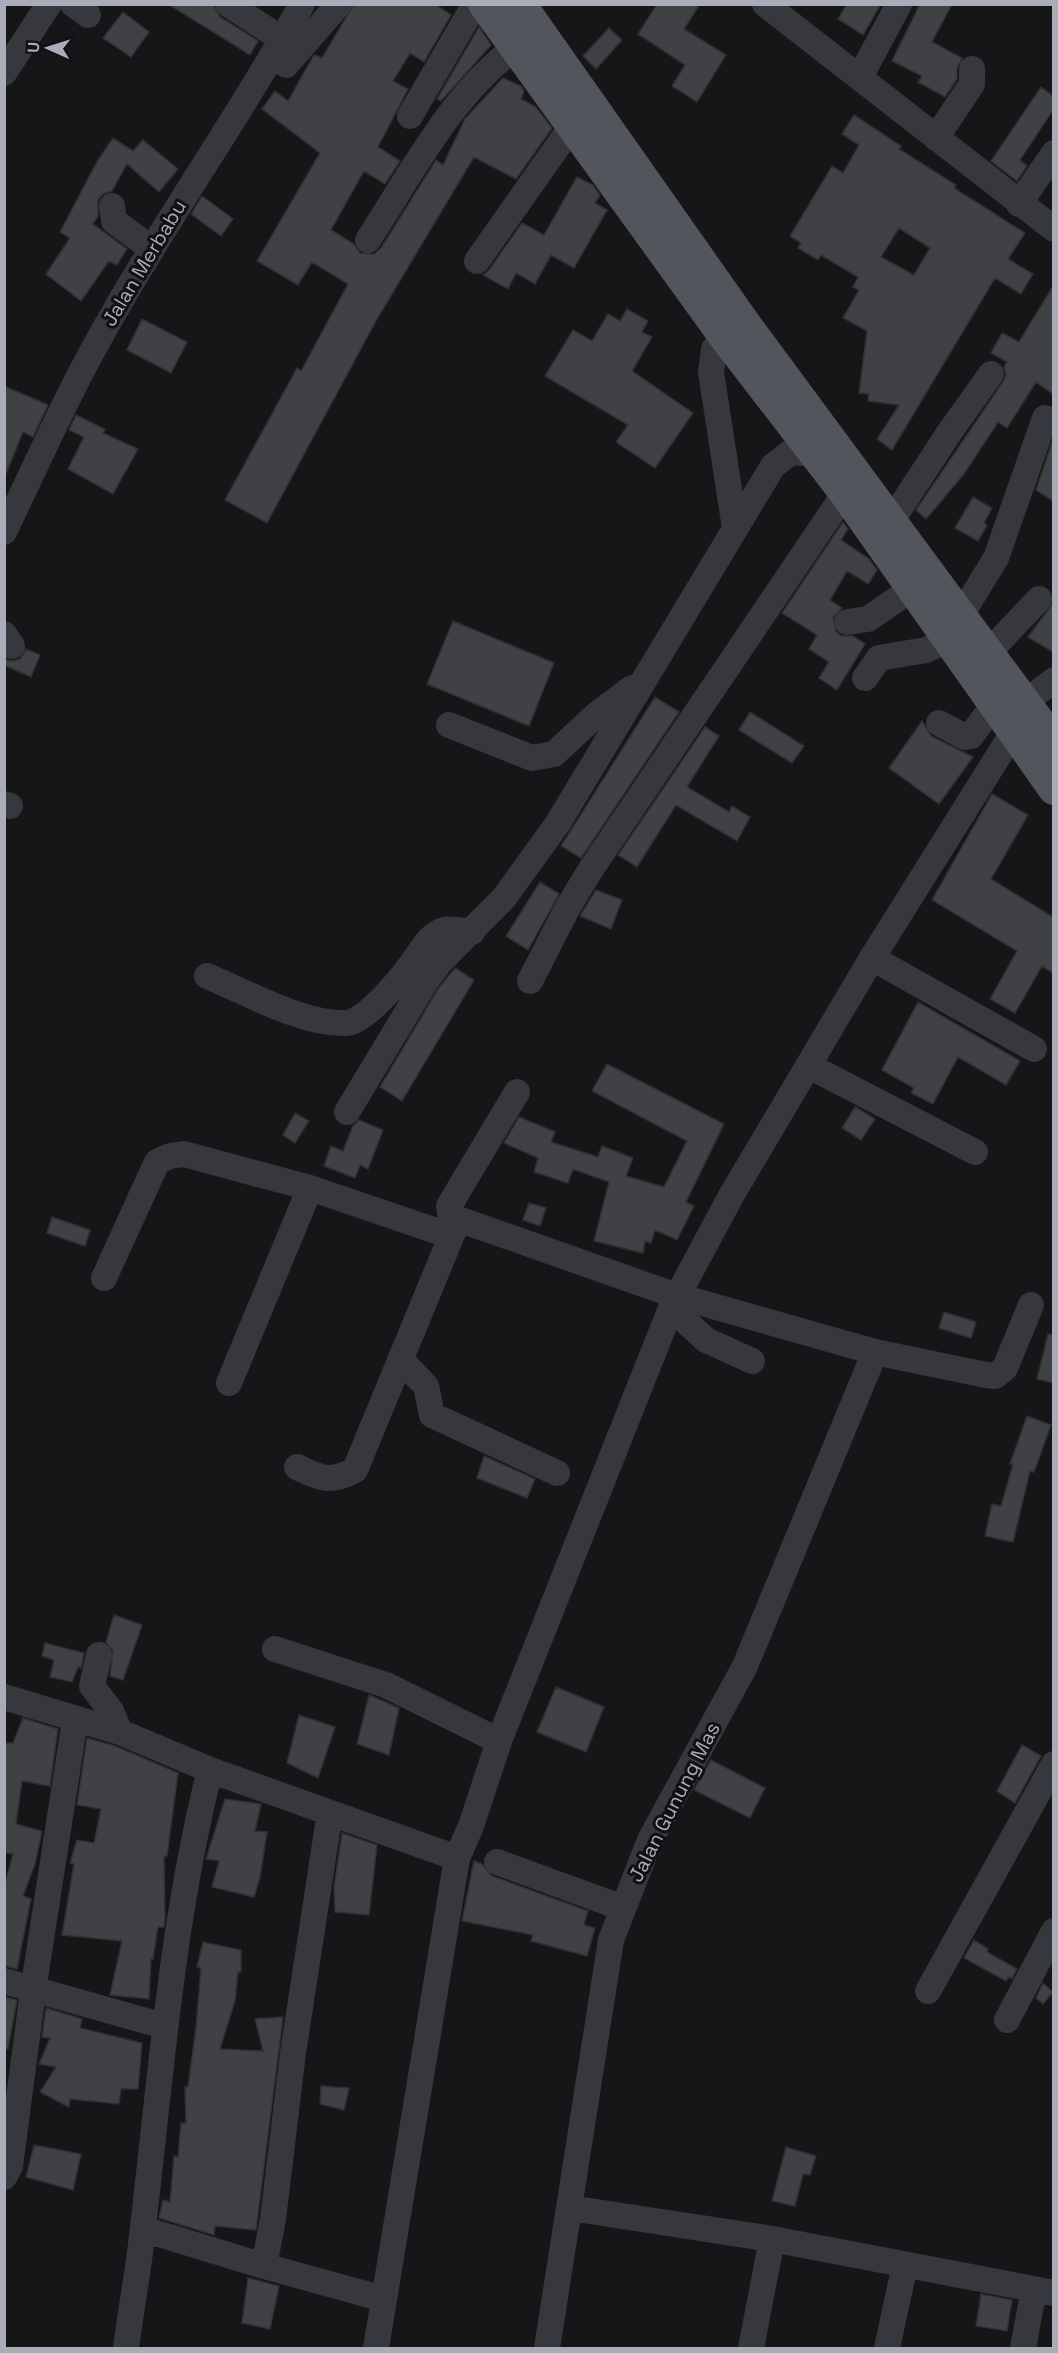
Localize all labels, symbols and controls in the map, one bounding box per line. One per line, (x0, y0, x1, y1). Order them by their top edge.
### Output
north arrow (18, 18, 78, 78)
text: U (23, 41, 44, 53)
street label: Jalan Merbabu (96, 195, 192, 331)
street label: Jalan Gunung Mas (622, 1718, 726, 1886)

